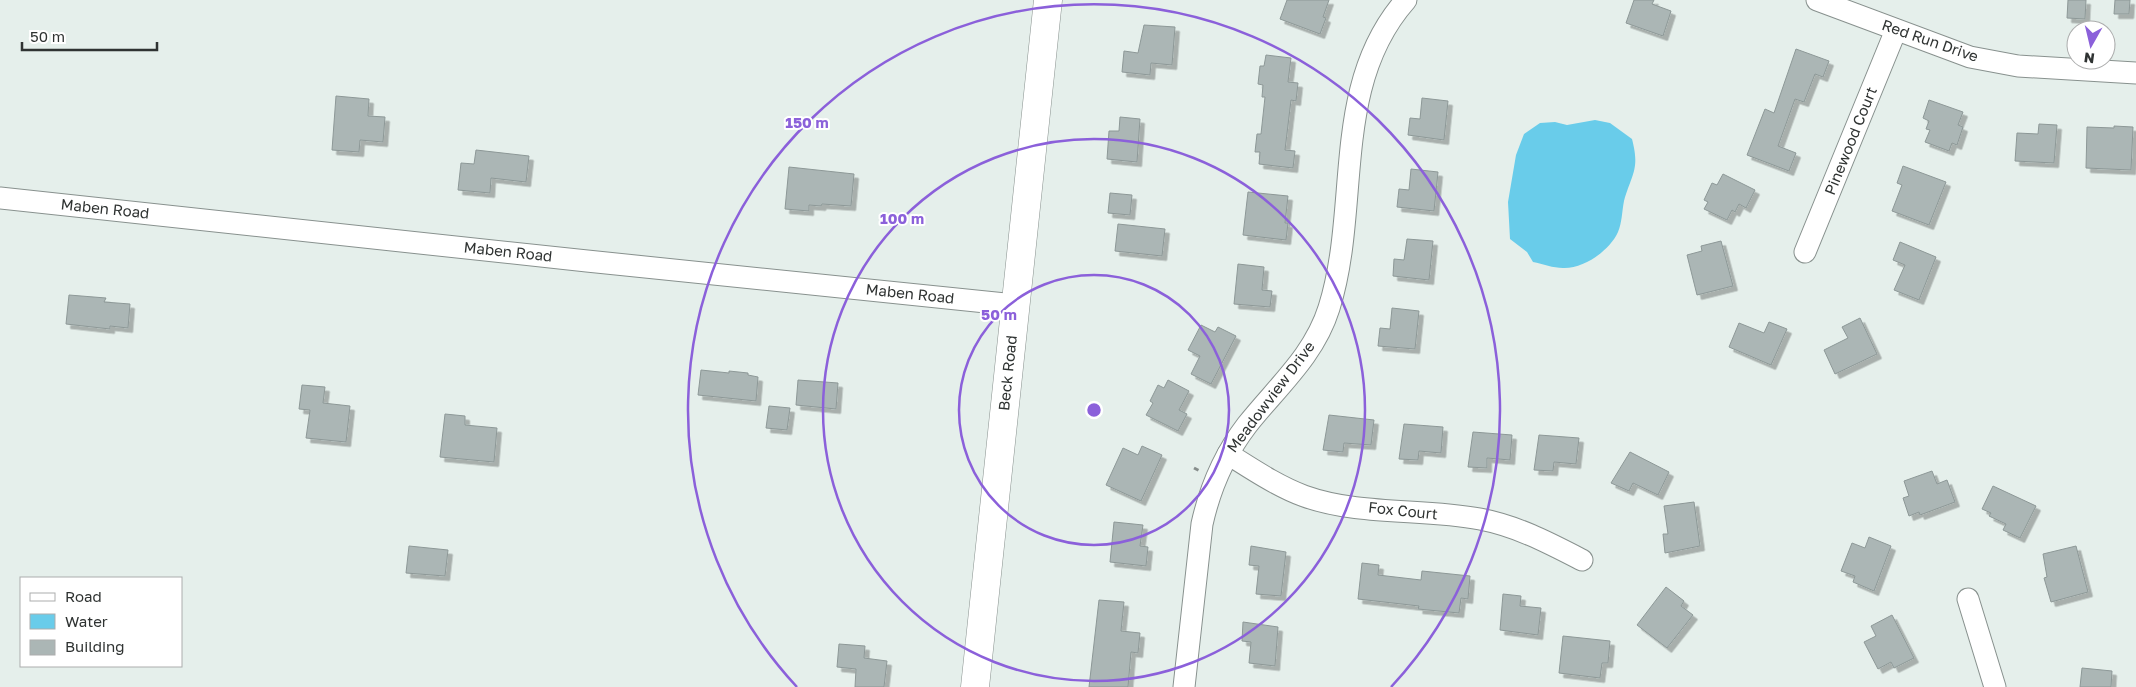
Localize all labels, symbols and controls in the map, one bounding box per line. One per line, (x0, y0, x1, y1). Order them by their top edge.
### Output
street label: Red Run Drive (1880, 15, 1981, 65)
scale bar (22, 20, 158, 52)
north arrow (2066, 20, 2116, 70)
text: 50 m (30, 27, 65, 45)
text: N (2083, 49, 2096, 68)
street label: Pinewood Court (1820, 84, 1880, 197)
text: 150 m (785, 113, 829, 131)
street label: Maben Road (60, 194, 150, 222)
text: 100 m (880, 209, 924, 227)
street label: Maben Road (463, 237, 553, 265)
street label: Maben Road (865, 279, 955, 307)
text: 50 m (981, 305, 1017, 323)
street label: Beck Road (994, 334, 1020, 412)
street label: Meadowview Drive (1222, 337, 1318, 456)
centre of rings (1085, 401, 1103, 419)
street label: Fox Court (1367, 497, 1439, 523)
legend (20, 577, 182, 667)
text: Road (65, 587, 102, 605)
text: Water (65, 612, 108, 630)
text: Building (65, 637, 125, 655)

